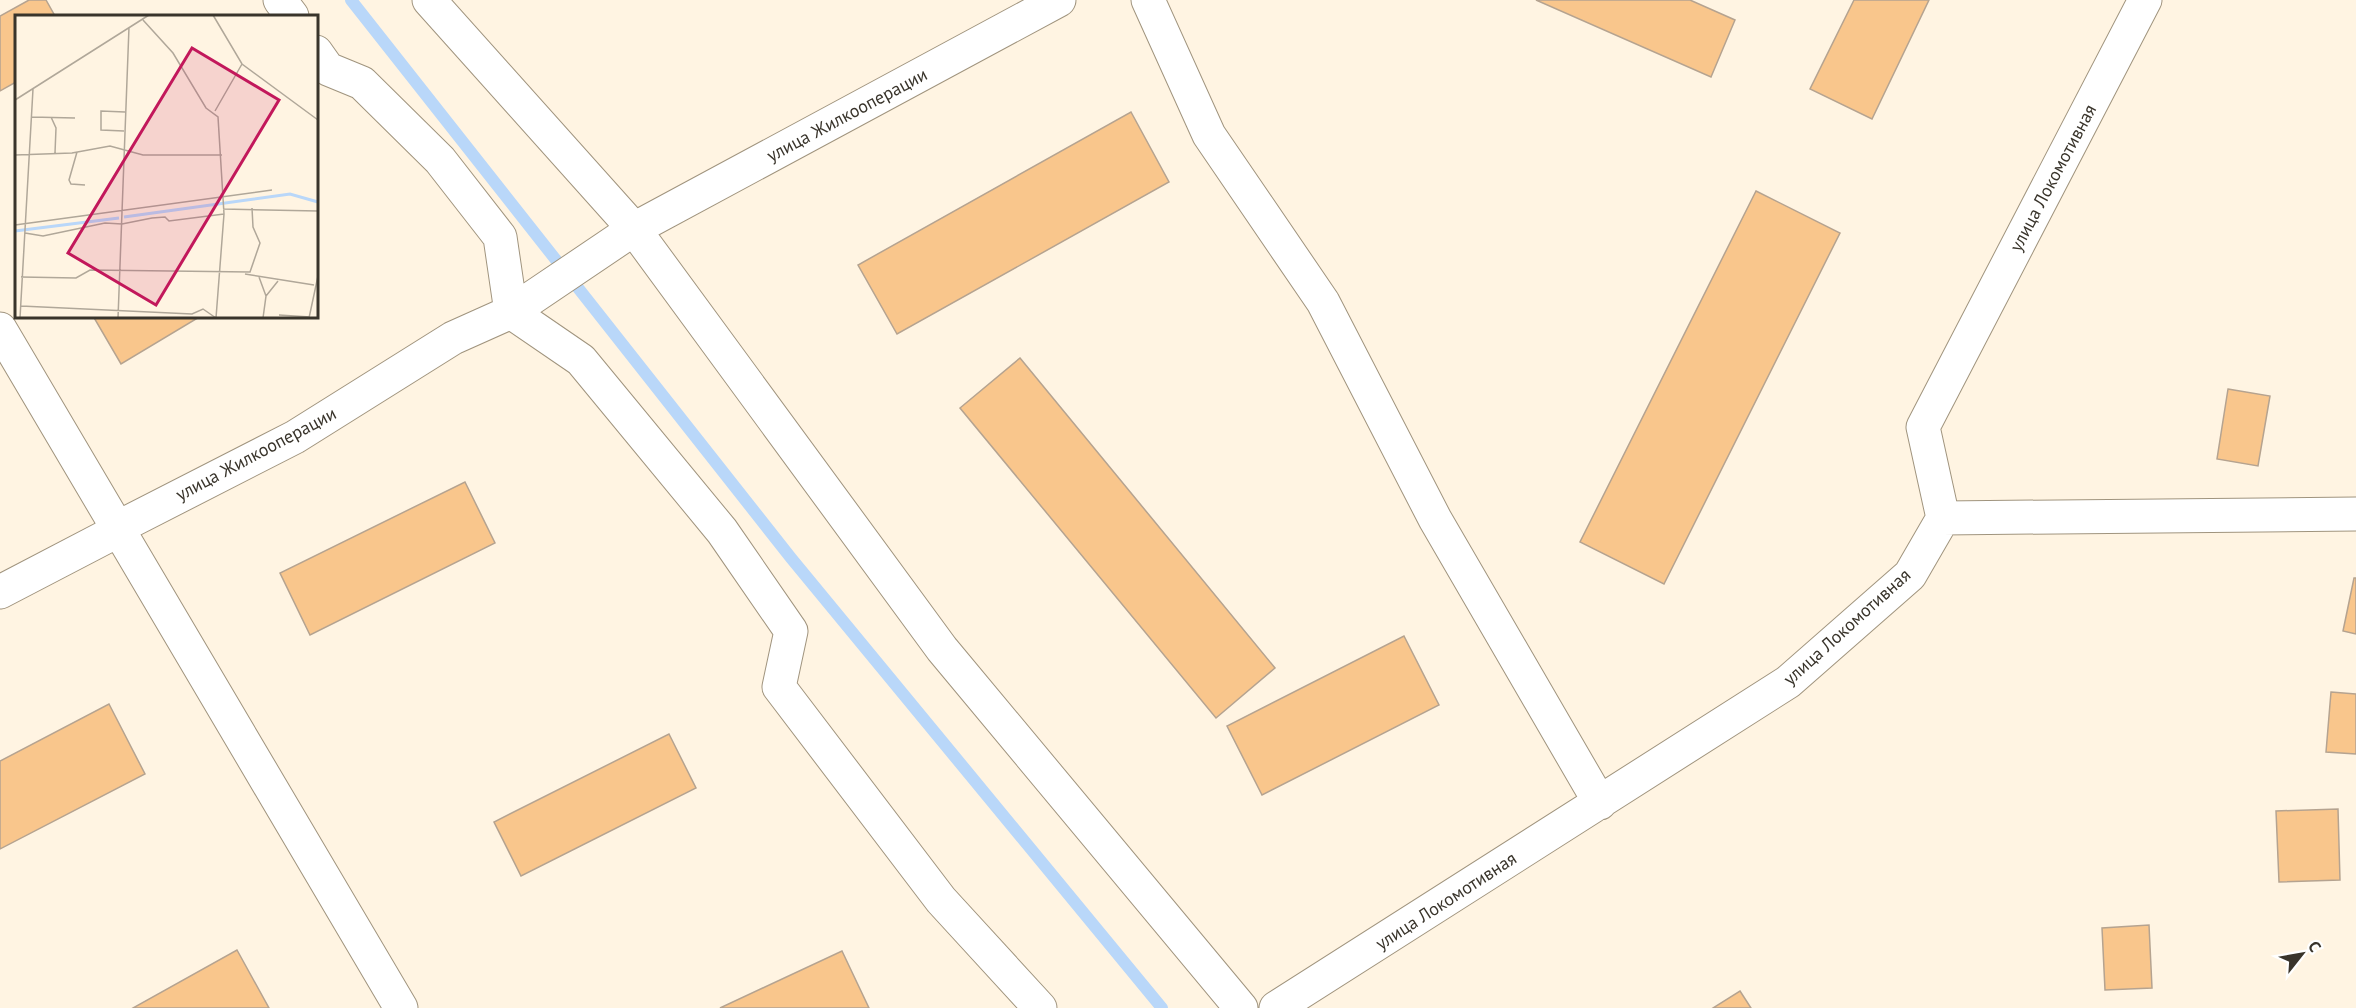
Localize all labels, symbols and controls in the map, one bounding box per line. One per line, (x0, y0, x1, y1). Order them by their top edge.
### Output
inset map (15, 15, 318, 318)
street label: улица Жилкооперации (762, 62, 931, 167)
street label: улица Локомотивная (2004, 100, 2101, 255)
street label: улица Жилкооперации (171, 401, 340, 506)
street label: улица Локомотивная (1778, 563, 1915, 690)
street label: улица Локомотивная (1371, 846, 1521, 955)
north arrow (2272, 924, 2332, 984)
text: С (2304, 937, 2326, 955)

